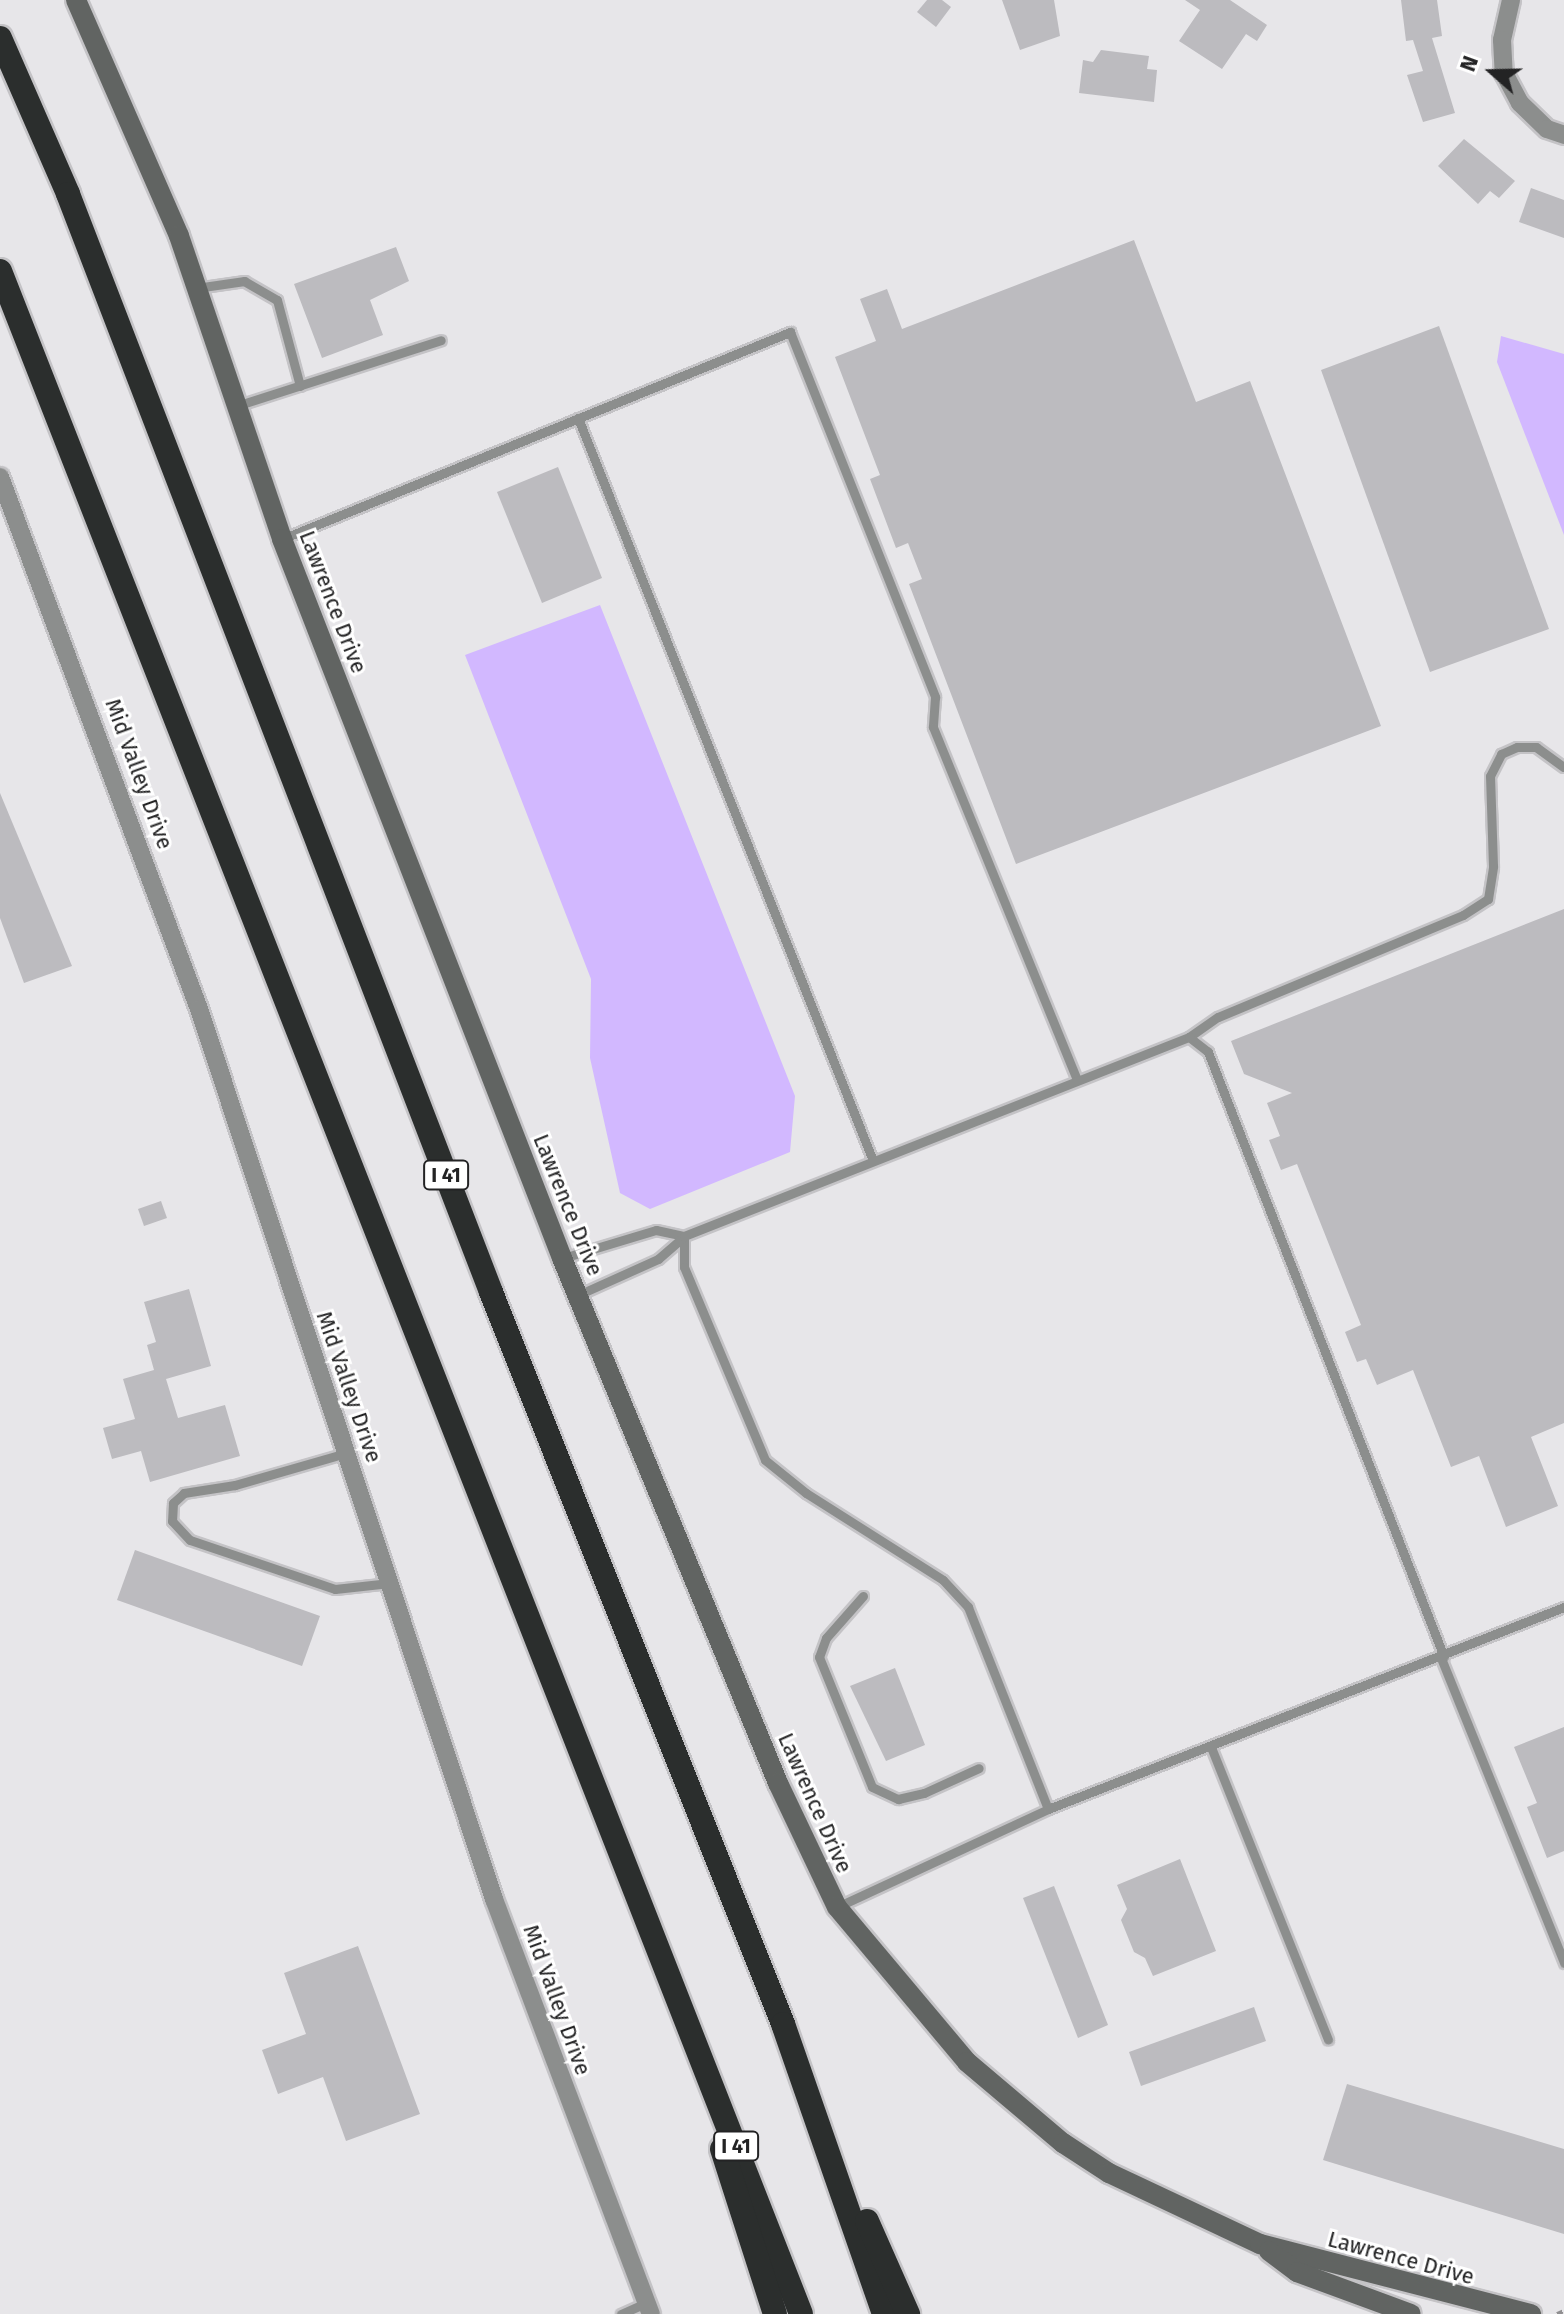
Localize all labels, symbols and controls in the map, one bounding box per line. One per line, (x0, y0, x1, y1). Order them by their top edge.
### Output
north arrow (1452, 32, 1532, 112)
text: N (1454, 52, 1484, 75)
street label: Lawrence Drive (294, 527, 372, 677)
street label: Mid Valley Drive (100, 695, 178, 853)
street label: Lawrence Drive (528, 1130, 608, 1280)
road number: I 41 (422, 1159, 470, 1191)
street label: Mid Valley Drive (311, 1308, 387, 1466)
street label: Lawrence Drive (772, 1729, 858, 1877)
street label: Mid Valley Drive (518, 1921, 596, 2079)
road number: I 41 (712, 2130, 760, 2162)
street label: Lawrence Drive (1325, 2226, 1477, 2290)

